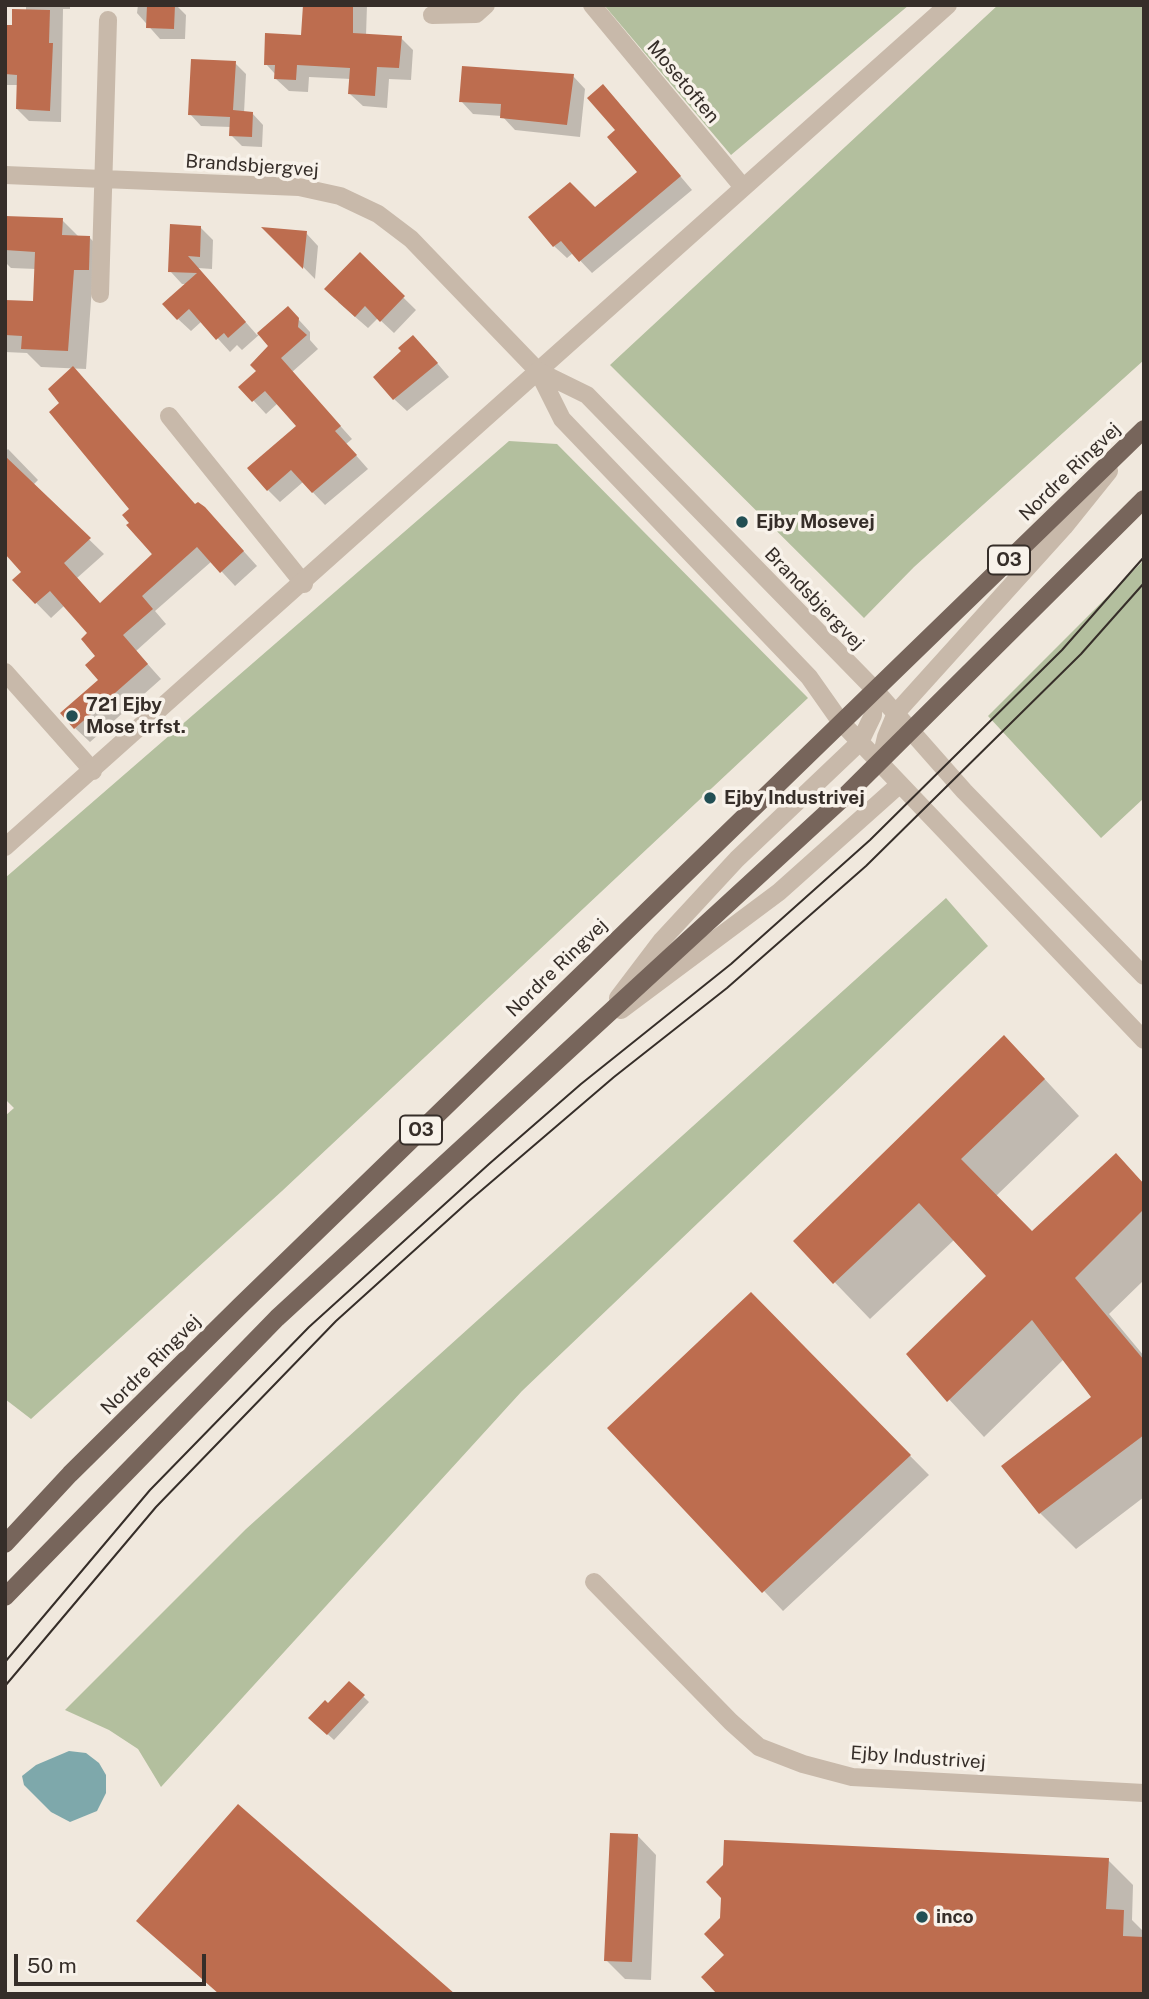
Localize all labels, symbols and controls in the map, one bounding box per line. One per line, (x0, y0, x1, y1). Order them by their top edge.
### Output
street label: Mosetoften (642, 36, 724, 128)
street label: Brandsbjergvej (185, 150, 319, 182)
street label: Nordre Ringvej (1015, 418, 1125, 526)
place label: Ejby Mosevej (756, 511, 875, 533)
marker: Ejby Mosevej (734, 514, 750, 530)
street label: Brandsbjergvej (759, 543, 869, 655)
road number: O3 (988, 546, 1030, 574)
place label: 721 Ejby Mose trfst. (86, 694, 186, 738)
marker: 721 Ejby Mose trfst. (64, 708, 80, 724)
place label: Ejby Industrivej (724, 787, 865, 809)
marker: Ejby Industrivej (702, 790, 718, 806)
street label: Nordre Ringvej (502, 914, 612, 1022)
road number: O3 (400, 1115, 442, 1144)
street label: Nordre Ringvej (96, 1310, 206, 1420)
street label: Ejby Industrivej (850, 1742, 986, 1774)
place label: inco (936, 1906, 974, 1928)
marker: inco (914, 1909, 930, 1925)
scale bar (18, 1940, 210, 1984)
text: 50 m (27, 1953, 77, 1978)

